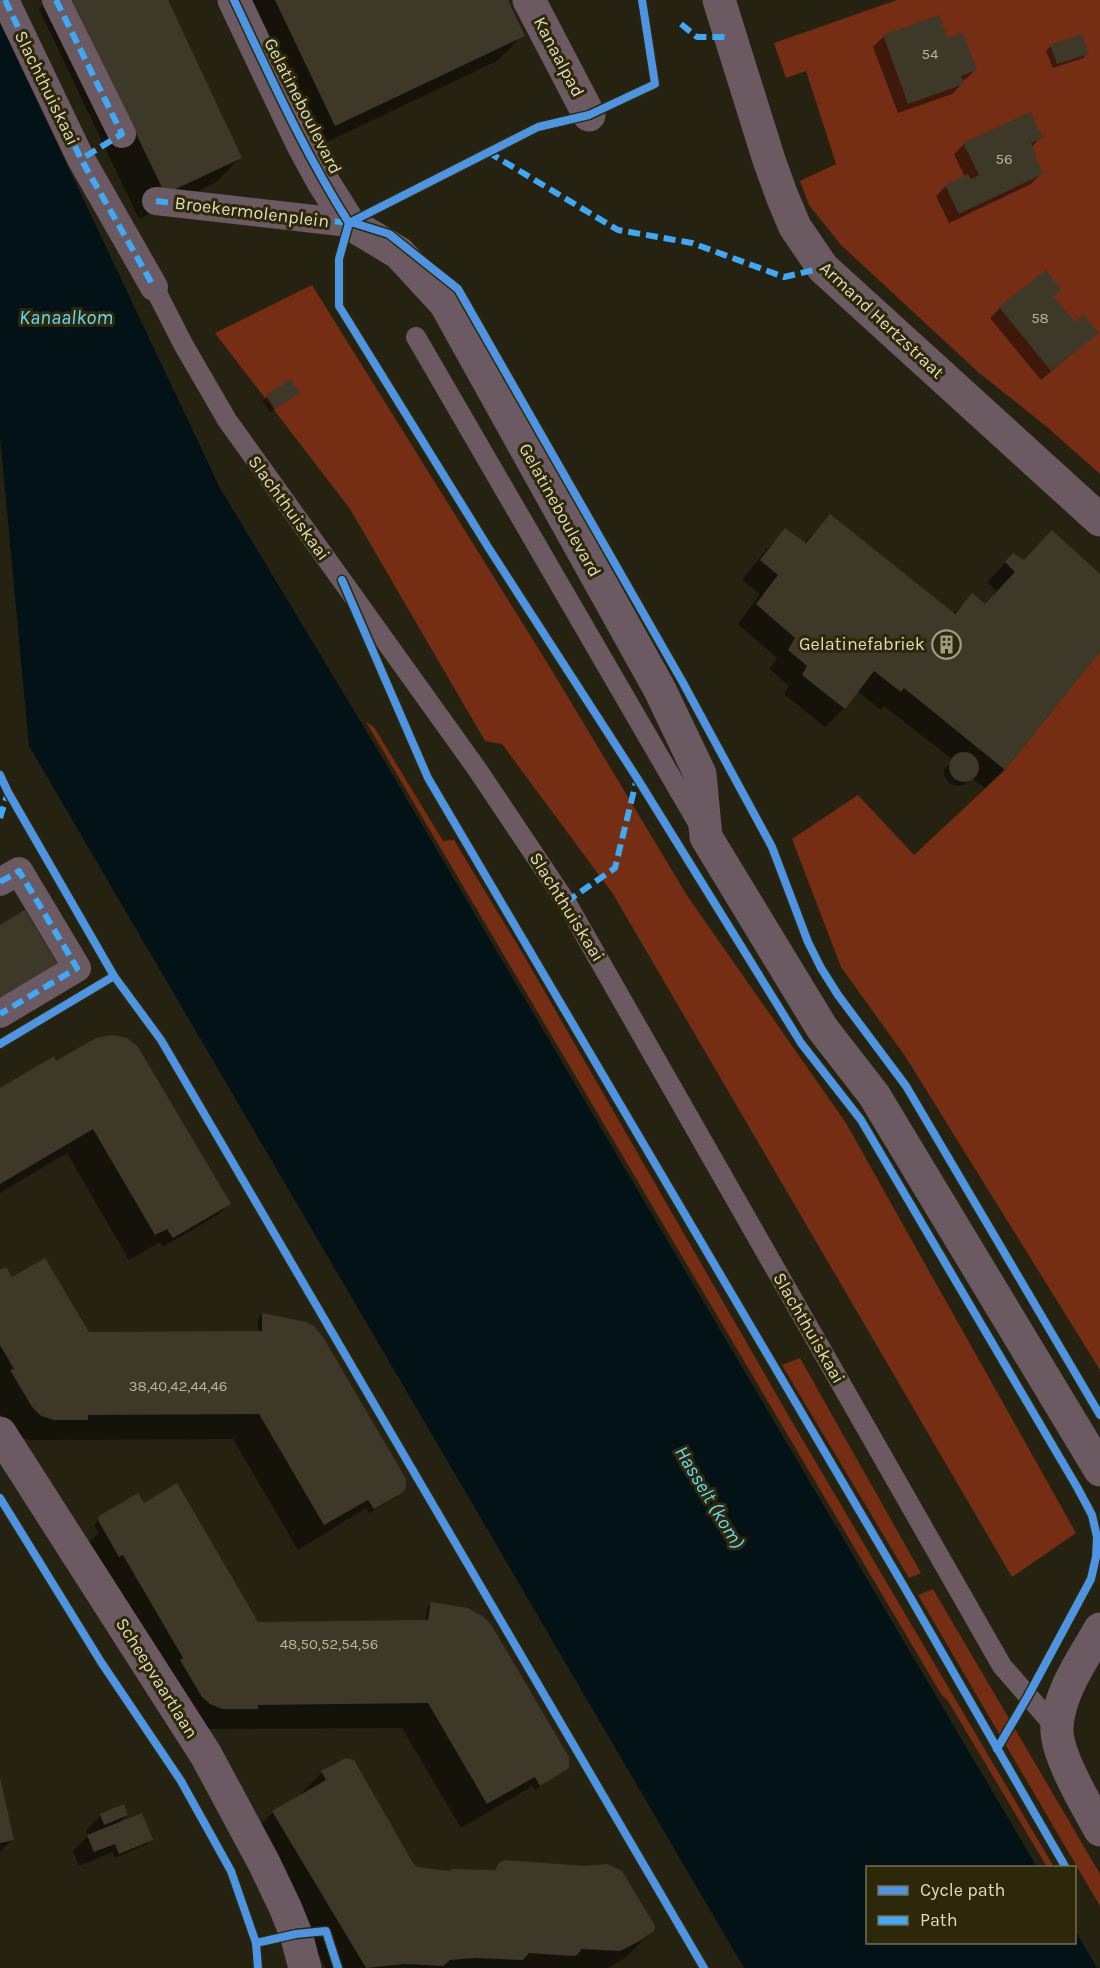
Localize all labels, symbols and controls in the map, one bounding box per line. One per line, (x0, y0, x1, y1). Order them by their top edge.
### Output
street label: Kanaalpad (529, 13, 589, 101)
street label: Slachthuiskaai (10, 27, 84, 149)
street label: Gelatineboulevard (259, 34, 347, 178)
house number: 54 (922, 45, 939, 63)
house number: 56 (995, 150, 1013, 168)
street label: Broekermolenplein (173, 192, 331, 232)
street label: Armand Hertzstraat (815, 257, 949, 383)
water label: Kanaalkom (19, 306, 113, 329)
house number: 58 (1031, 309, 1049, 327)
street label: Gelatineboulevard (514, 439, 606, 581)
street label: Slachthuiskaai (243, 451, 335, 565)
building icon: Gelatinefabriek (930, 628, 962, 660)
place label: Gelatinefabriek (799, 633, 925, 655)
street label: Slachthuiskaai (525, 848, 609, 966)
street label: Slachthuiskaai (768, 1269, 850, 1387)
house number: 38,40,42,44,46 (129, 1377, 227, 1395)
water label: Hasselt (kom) (670, 1442, 749, 1553)
street label: Scheepvaartlaan (111, 1614, 203, 1742)
house number: 48,50,52,54,56 (280, 1635, 378, 1653)
legend (866, 1866, 1076, 1944)
text: Cycle path (920, 1879, 1005, 1901)
text: Path (920, 1909, 958, 1931)

